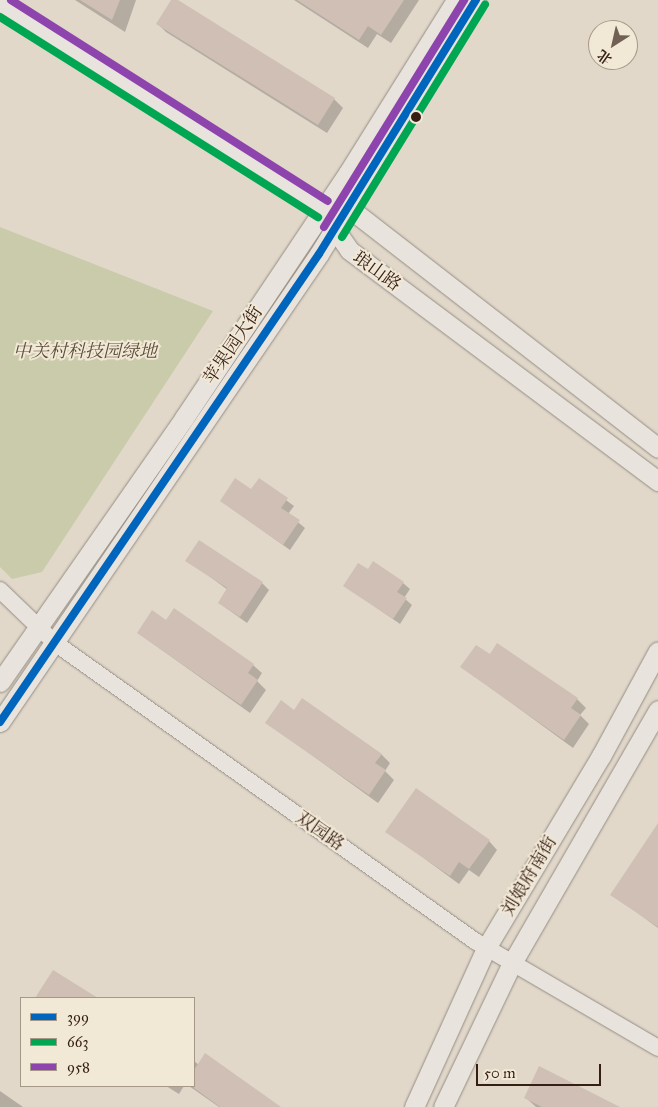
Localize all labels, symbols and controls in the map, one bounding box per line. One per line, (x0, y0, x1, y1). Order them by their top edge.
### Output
north arrow (588, 20, 638, 70)
text: 北 (594, 46, 615, 68)
unlabelled marker (411, 112, 421, 122)
street label: 琅山路 (349, 246, 405, 296)
street label: 苹果园大街 (199, 302, 267, 388)
park label: 中关村科技园绿地 (13, 340, 157, 362)
street label: 双园路 (292, 807, 348, 855)
street label: 刘娘府南街 (497, 832, 561, 920)
legend (20, 997, 195, 1087)
text: 399 (67, 1008, 89, 1026)
text: 663 (67, 1033, 88, 1051)
scale bar (478, 1054, 603, 1086)
text: 958 (67, 1058, 90, 1076)
text: 50 m (484, 1064, 516, 1082)

